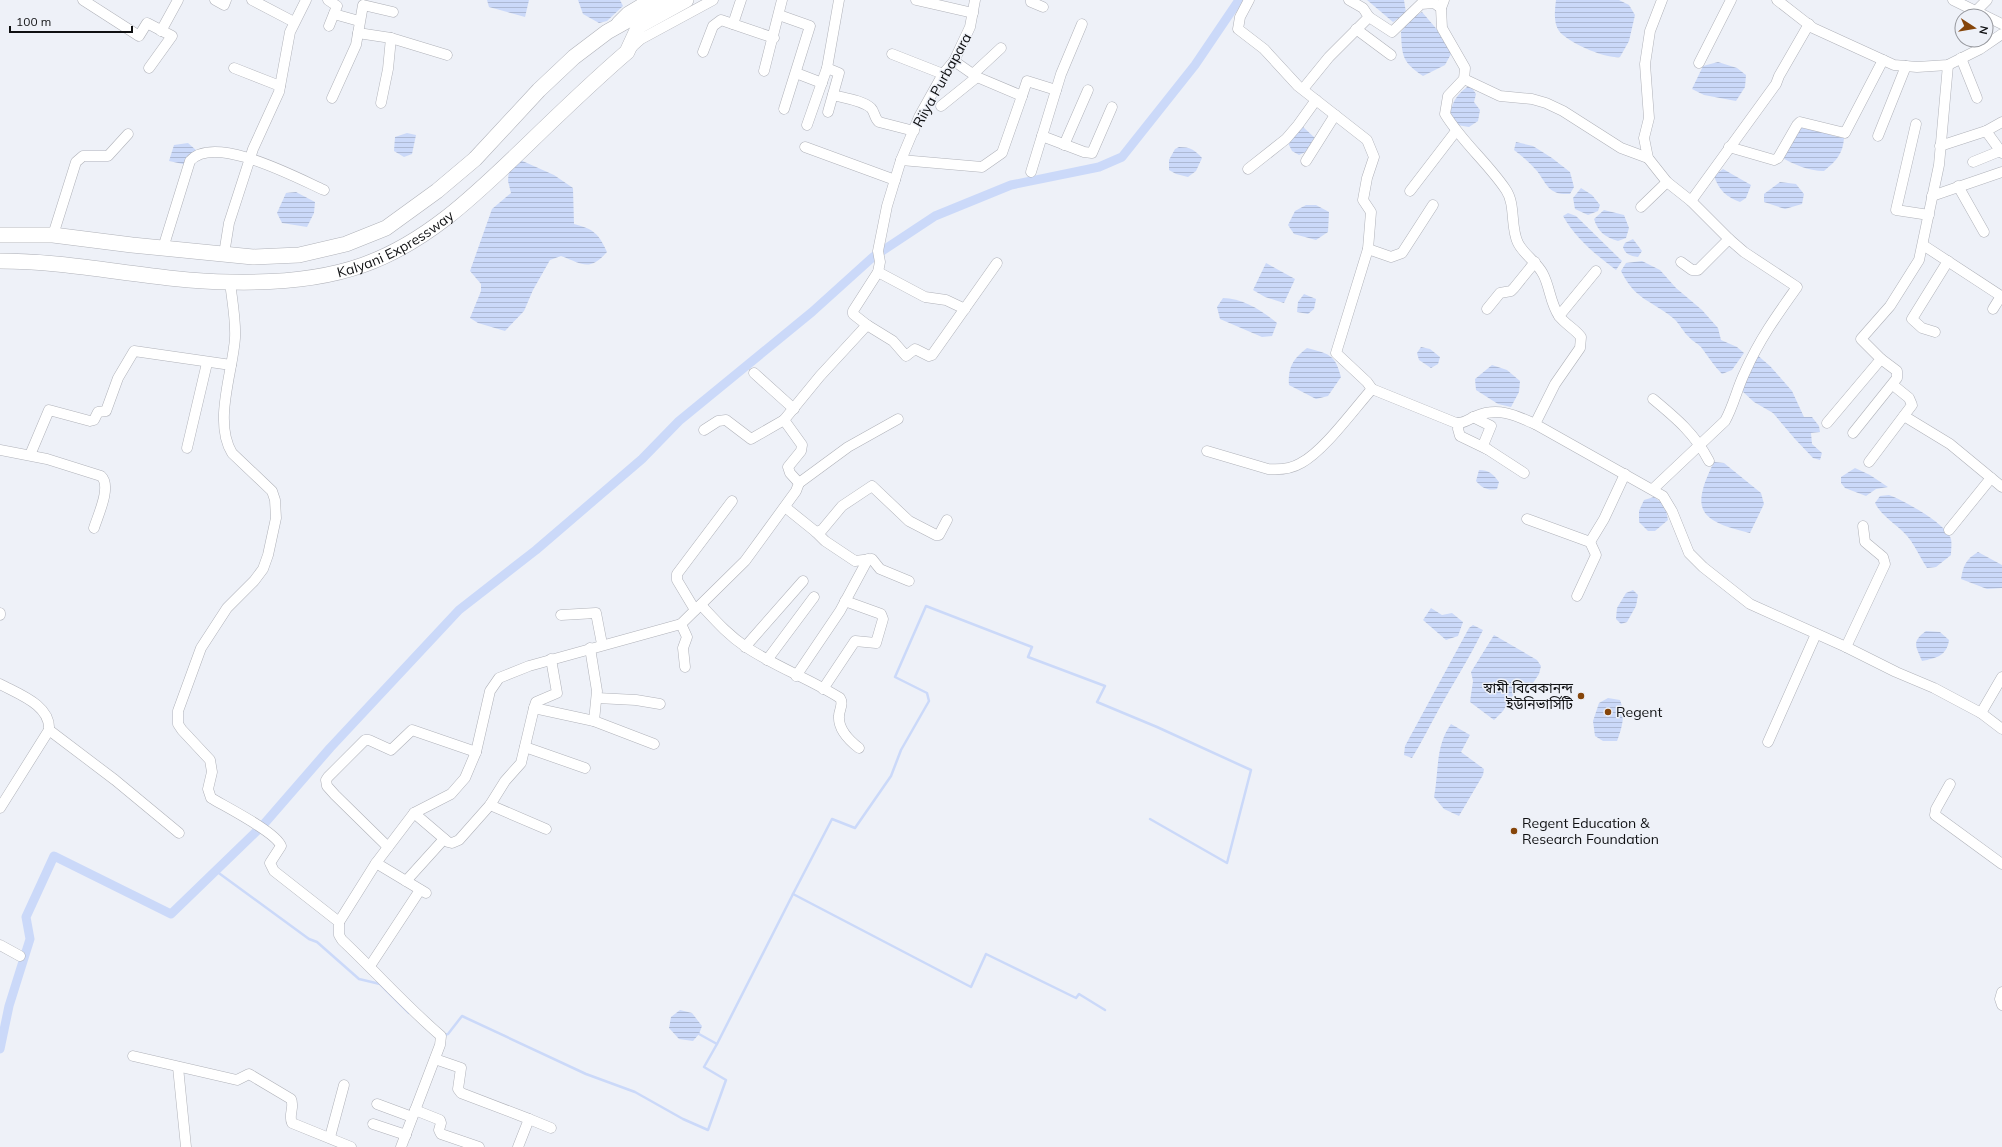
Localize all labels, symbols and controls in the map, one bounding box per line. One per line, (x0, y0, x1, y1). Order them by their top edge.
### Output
scale bar (10, 8, 132, 34)
north arrow (1954, 8, 1994, 48)
text: 100 m (16, 14, 51, 29)
text: N (1976, 25, 1991, 36)
street label: Riiya Purbapara (909, 30, 975, 130)
street label: Kalyani Expressway (335, 206, 458, 281)
place label: স্বামী বিবেকানন্দ ইউনিভার্সিটি (1482, 679, 1573, 713)
marker: স্বামী বিবেকানন্দ ইউনিভার্সিটি (1576, 691, 1586, 701)
place label: Regent (1616, 703, 1662, 721)
marker: Regent (1603, 707, 1613, 717)
place label: Regent Education & Research Foundation (1522, 814, 1659, 848)
marker: Regent Education & Research Foundation (1509, 826, 1519, 836)

